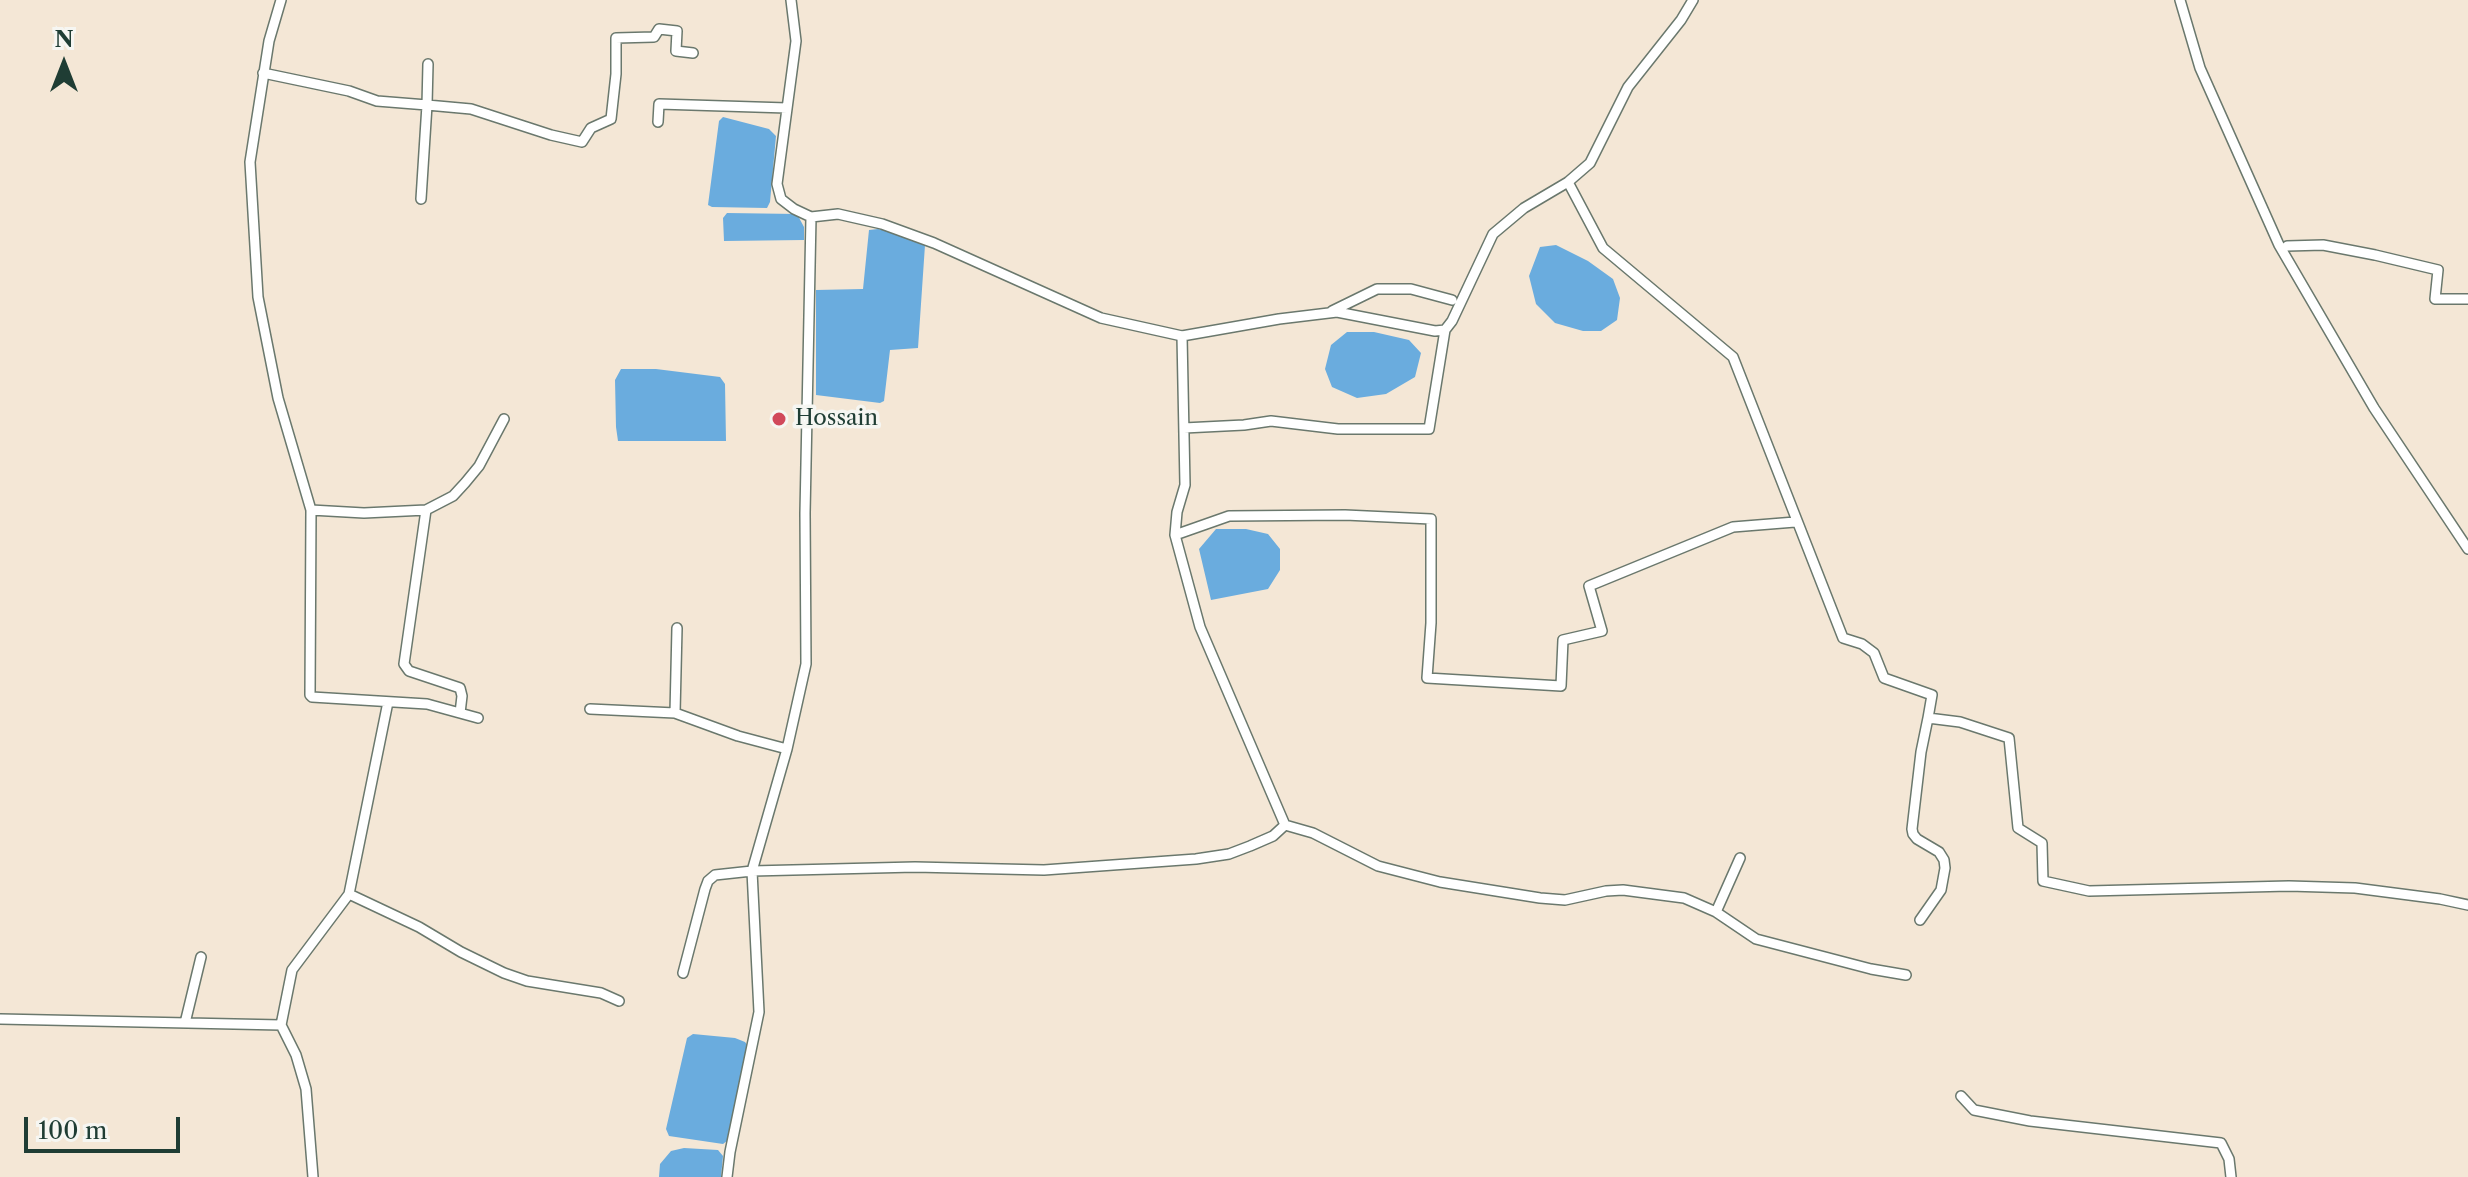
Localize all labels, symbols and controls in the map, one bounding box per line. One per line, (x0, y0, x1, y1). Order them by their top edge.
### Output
north arrow (24, 24, 104, 104)
text: N (54, 26, 74, 53)
place label: Hossain (795, 406, 878, 432)
marker: Hossain (770, 410, 788, 428)
scale bar (28, 1101, 184, 1151)
text: 100 m (38, 1116, 107, 1145)

